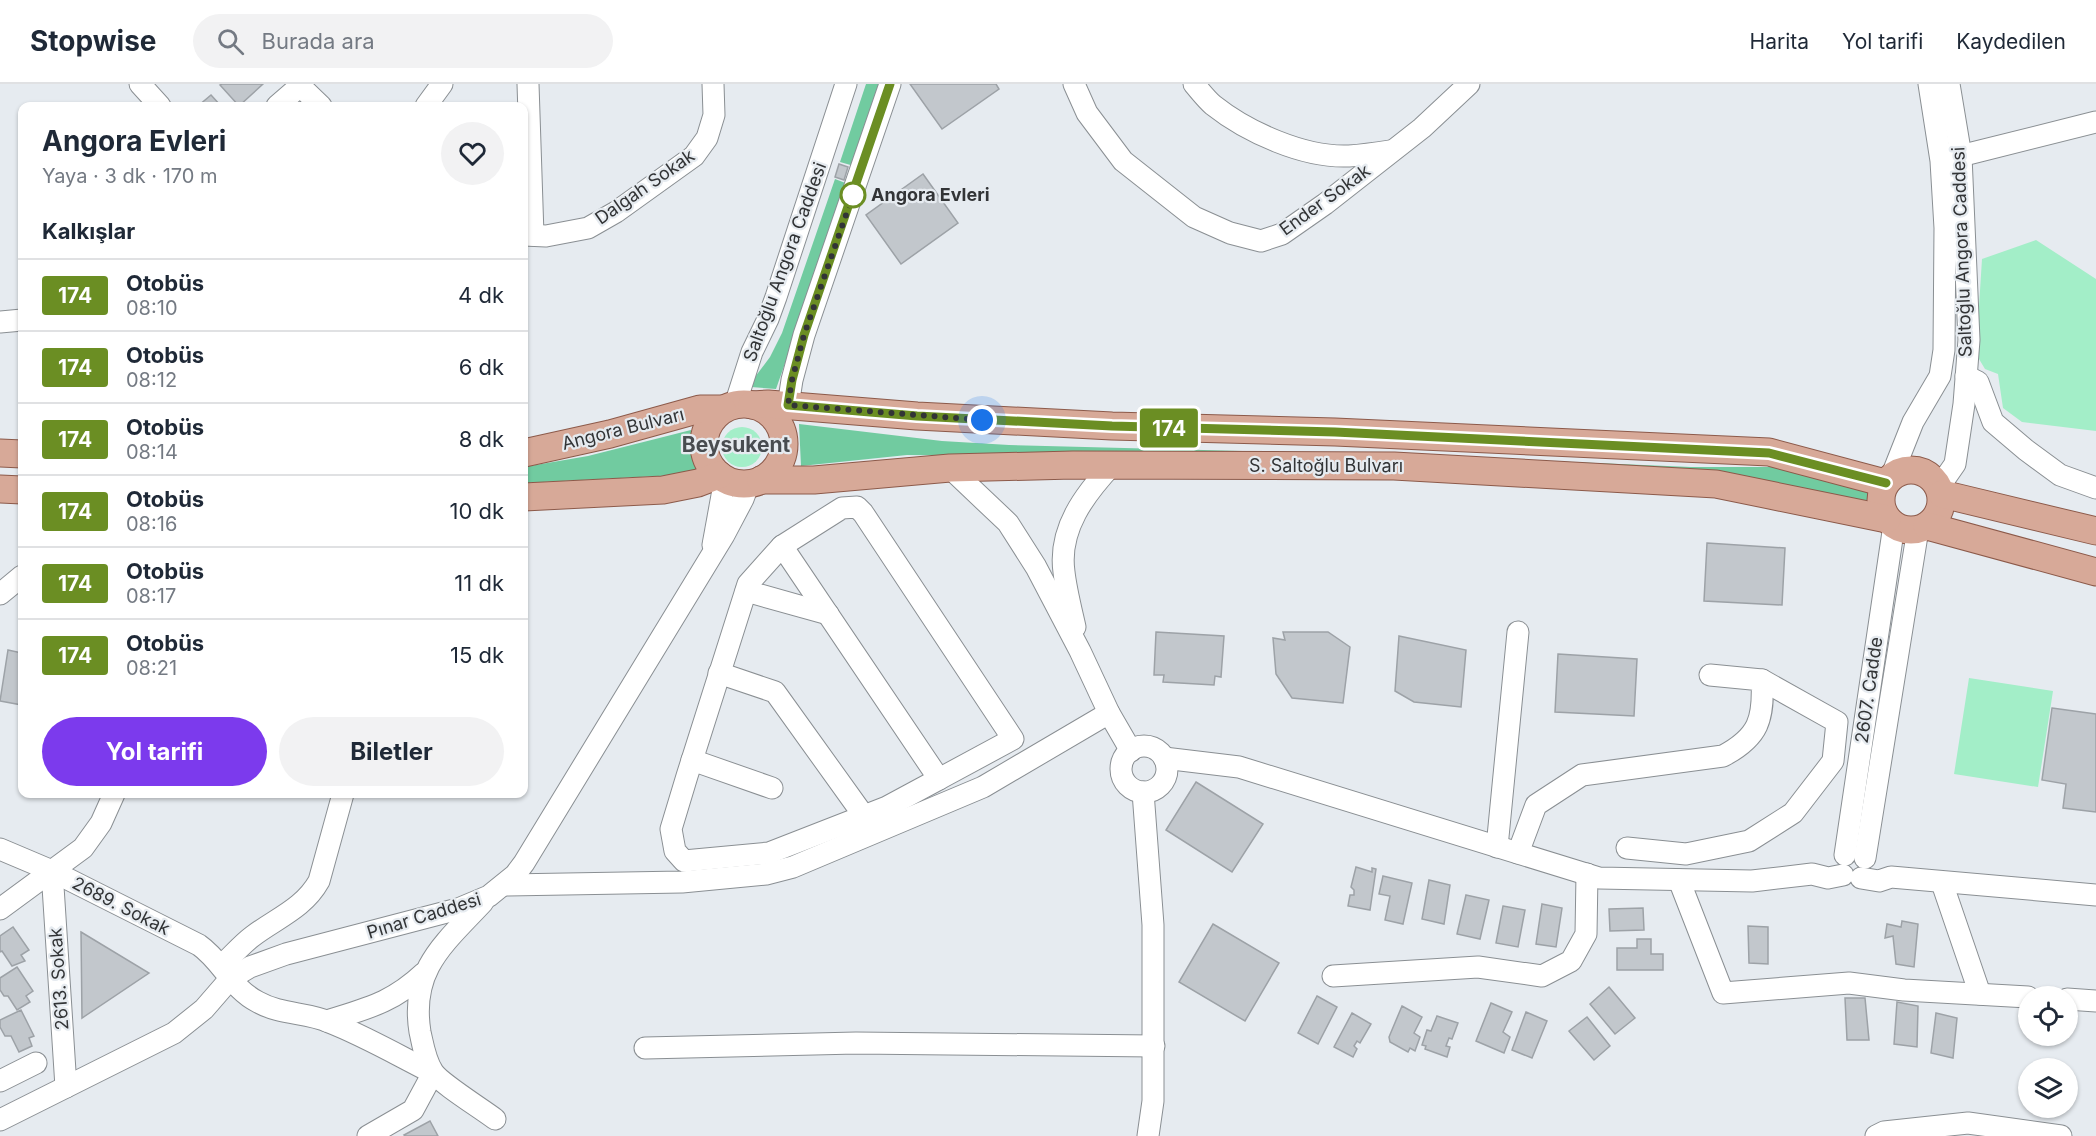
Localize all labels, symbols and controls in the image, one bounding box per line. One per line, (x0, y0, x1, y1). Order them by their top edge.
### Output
search box (193, 14, 613, 68)
text: Stopwise (30, 24, 157, 58)
icon: search (214, 25, 247, 58)
text: Burada ara (262, 28, 375, 54)
text: Harita (1750, 29, 1809, 54)
text: Yol tarifi (1842, 29, 1923, 54)
text: Kaydedilen (1956, 29, 2066, 54)
button: heart (441, 122, 504, 185)
text: Angora Evleri (42, 124, 226, 158)
street label: Dalgah Sokak (591, 145, 699, 229)
street label: Saltoğlu Angora Caddesi (1947, 147, 1976, 358)
street label: Saltoğlu Angora Caddesi (739, 159, 830, 364)
street label: Ender Sokak (1275, 160, 1374, 240)
text: Yaya · 3 dk · 170 m (42, 164, 218, 188)
marker: Angora Evleri (840, 182, 866, 208)
place label: Angora Evleri (871, 184, 990, 205)
text: Kalkışlar (42, 218, 135, 244)
text: Otobüs (126, 270, 204, 296)
text: 4 dk (458, 282, 504, 308)
text: 174 (58, 283, 92, 308)
text: 08:10 (126, 296, 178, 320)
text: Otobüs (126, 342, 204, 368)
text: 6 dk (459, 354, 504, 380)
text: 174 (58, 355, 92, 380)
text: 08:12 (126, 368, 177, 392)
street label: Angora Bulvarı (560, 403, 686, 454)
your location (967, 405, 997, 435)
line badge: 174 (1134, 408, 1204, 448)
text: Otobüs (126, 414, 204, 440)
text: 174 (1152, 416, 1186, 441)
text: 8 dk (459, 426, 504, 452)
text: 174 (58, 427, 92, 452)
district label: Beysukent (682, 432, 791, 457)
text: 08:14 (126, 440, 178, 464)
street label: S. Saltoğlu Bulvarı (1249, 455, 1403, 476)
text: Otobüs (126, 486, 204, 512)
text: 10 dk (449, 498, 504, 524)
text: 174 (58, 499, 92, 524)
text: 08:16 (126, 512, 177, 536)
text: Otobüs (126, 558, 204, 584)
text: 11 dk (454, 570, 504, 596)
text: 174 (58, 571, 92, 596)
text: 08:17 (126, 584, 176, 608)
text: Otobüs (126, 630, 204, 656)
street label: 2607. Cadde (1851, 635, 1886, 744)
text: 15 dk (450, 642, 504, 668)
text: 174 (58, 643, 92, 668)
text: 08:21 (126, 656, 177, 680)
button: Yol tarifi (42, 717, 267, 786)
button: Biletler (279, 717, 504, 786)
street label: 2689. Sokak (69, 872, 174, 939)
street label: Pınar Caddesi (364, 888, 483, 943)
street label: 2613. Sokak (44, 927, 73, 1031)
map controls (2018, 986, 2078, 1118)
button: locate (2018, 986, 2078, 1046)
button: layers (2018, 1058, 2078, 1118)

